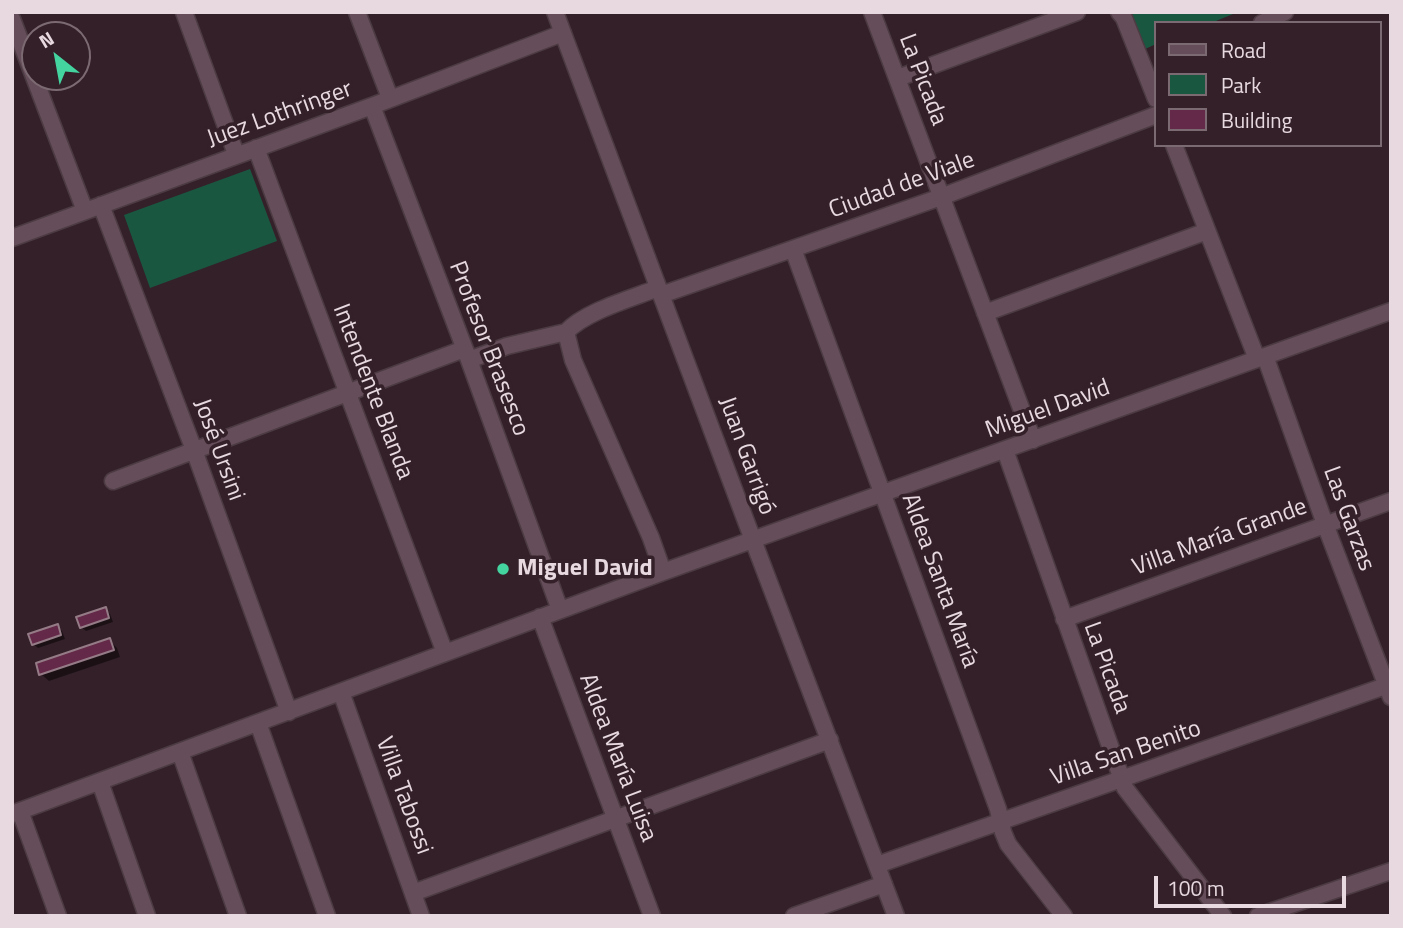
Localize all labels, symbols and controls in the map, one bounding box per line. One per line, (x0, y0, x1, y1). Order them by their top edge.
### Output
north arrow (21, 21, 91, 91)
legend (1154, 21, 1382, 147)
text: N (33, 23, 59, 55)
street label: La Picada (891, 30, 953, 130)
text: Road (1221, 34, 1266, 66)
text: Park (1221, 69, 1261, 101)
street label: Juez Lothringer (203, 75, 357, 155)
text: Building (1221, 104, 1292, 136)
street label: Ciudad de Viale (825, 146, 979, 226)
street label: Profesor Brasesco (441, 258, 535, 440)
street label: Intendente Blanda (325, 300, 419, 484)
street label: Miguel David (982, 374, 1114, 446)
street label: Juan Garrigó (711, 393, 781, 519)
street label: José Ursini (186, 395, 250, 505)
street label: Las Garzas (1316, 463, 1380, 575)
street label: Aldea Santa María (894, 490, 984, 672)
street label: Villa María Grande (1129, 493, 1311, 583)
place label: Miguel David (517, 555, 653, 583)
marker: Miguel David (495, 561, 511, 577)
street label: La Picada (1076, 618, 1136, 718)
street label: Aldea María Luisa (572, 670, 662, 846)
street label: Villa San Benito (1047, 715, 1205, 793)
street label: Villa Tabossi (368, 733, 438, 859)
scale bar (1158, 862, 1350, 906)
text: 100 m (1167, 872, 1224, 904)

